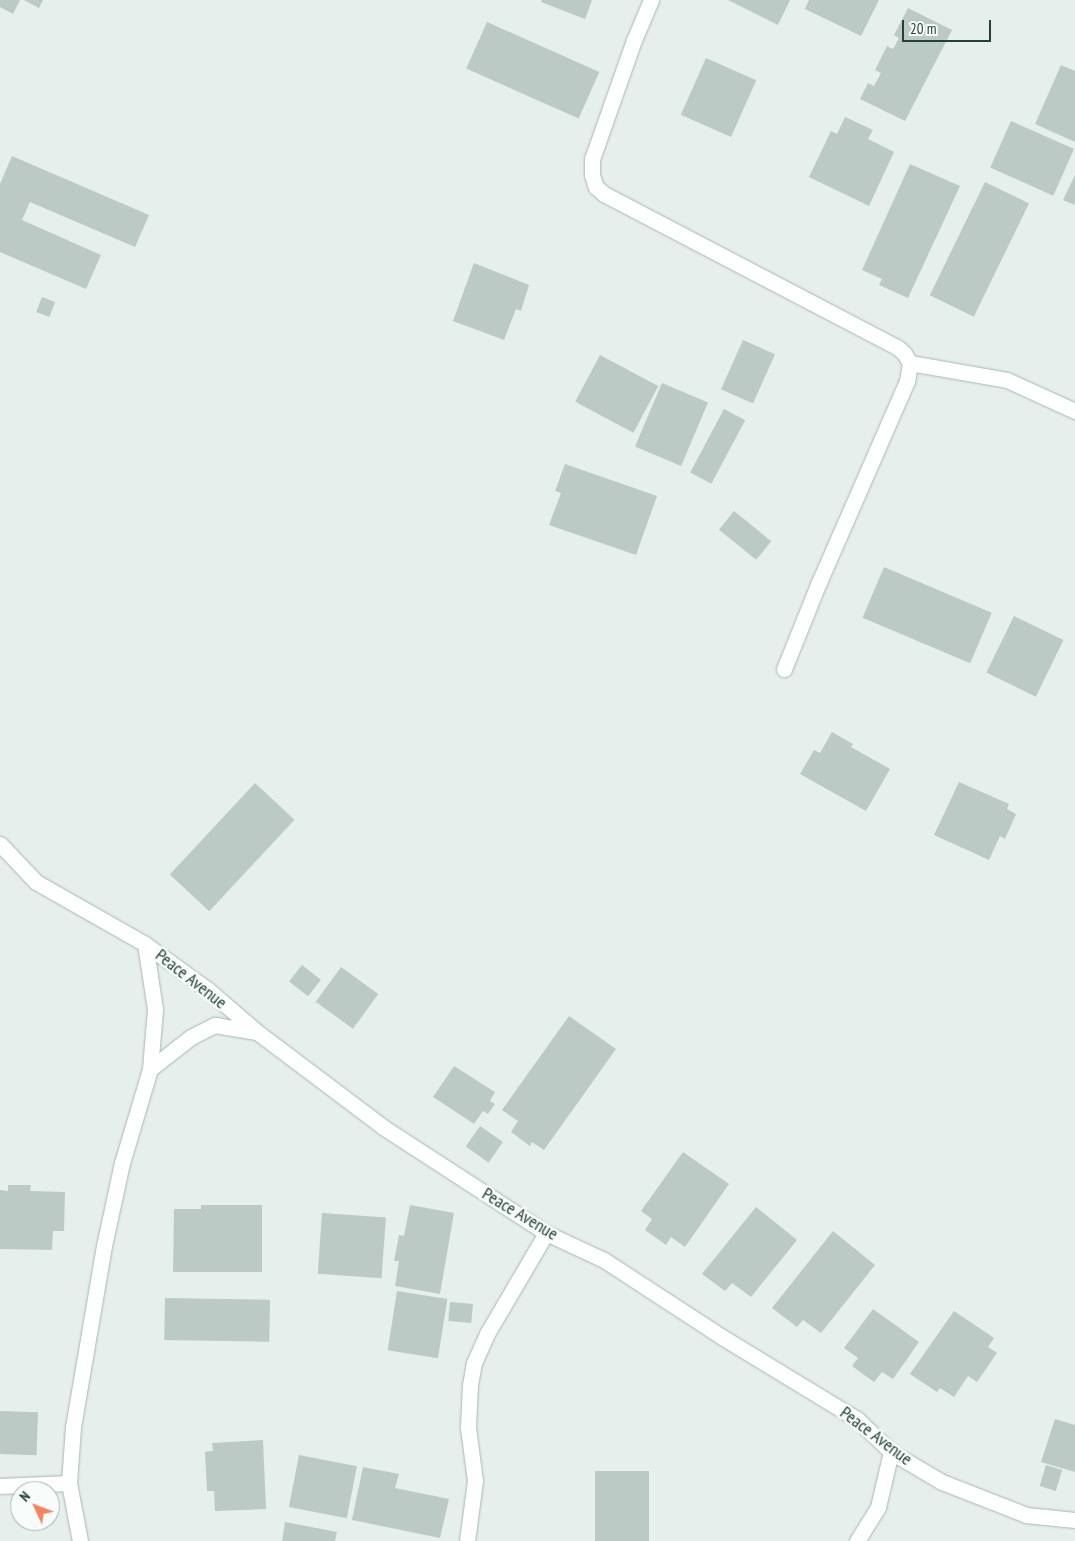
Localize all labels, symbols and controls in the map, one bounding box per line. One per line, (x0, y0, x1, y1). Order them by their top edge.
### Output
scale bar (905, 10, 994, 42)
text: 20 m (910, 19, 936, 38)
street label: Peace Avenue (151, 944, 231, 1014)
street label: Peace Avenue (478, 1183, 562, 1245)
street label: Peace Avenue (836, 1402, 916, 1470)
north arrow (10, 1481, 60, 1531)
text: N (16, 1488, 34, 1505)

